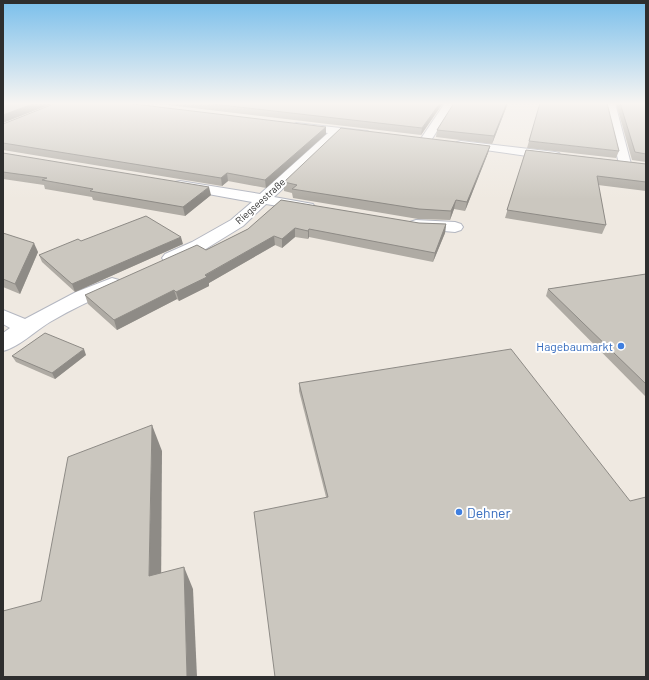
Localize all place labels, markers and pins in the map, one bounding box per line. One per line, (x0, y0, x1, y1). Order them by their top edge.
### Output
place label: Hagebaumarkt (536, 339, 613, 353)
marker: Hagebaumarkt (616, 341, 626, 351)
place label: Dehner (467, 504, 511, 521)
marker: Dehner (454, 507, 464, 517)

